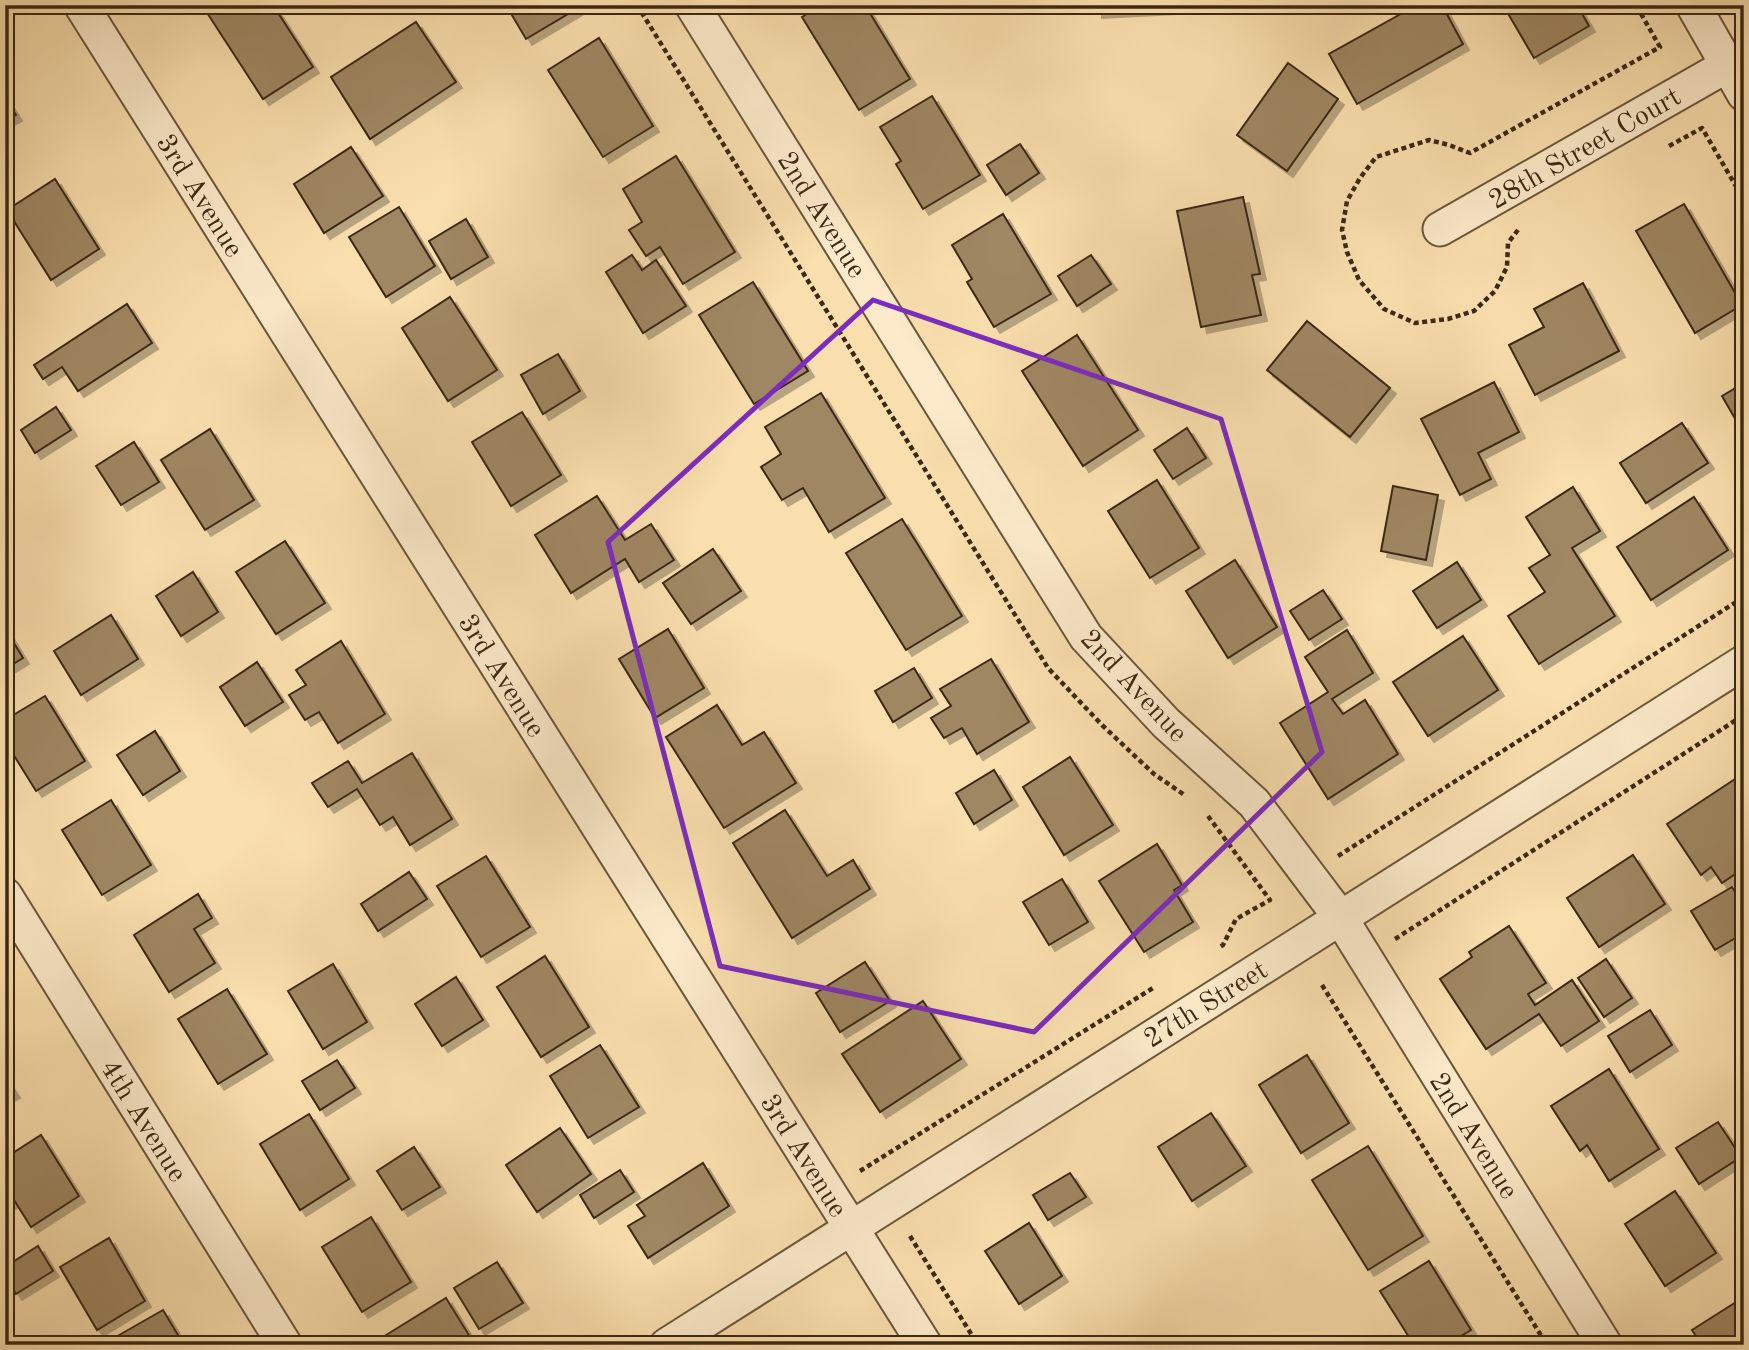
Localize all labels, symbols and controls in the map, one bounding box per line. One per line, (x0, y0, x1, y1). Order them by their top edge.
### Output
street label: 28th Street Court (1485, 83, 1686, 216)
street label: 3rd Avenue (150, 130, 247, 263)
street label: 2nd Avenue (771, 148, 870, 284)
street label: 3rd Avenue (452, 610, 549, 743)
street label: 2nd Avenue (1074, 625, 1192, 749)
street label: 27th Street (1140, 957, 1273, 1054)
street label: 4th Avenue (94, 1056, 191, 1188)
street label: 2nd Avenue (1423, 1069, 1522, 1205)
street label: 3rd Avenue (754, 1090, 851, 1223)

